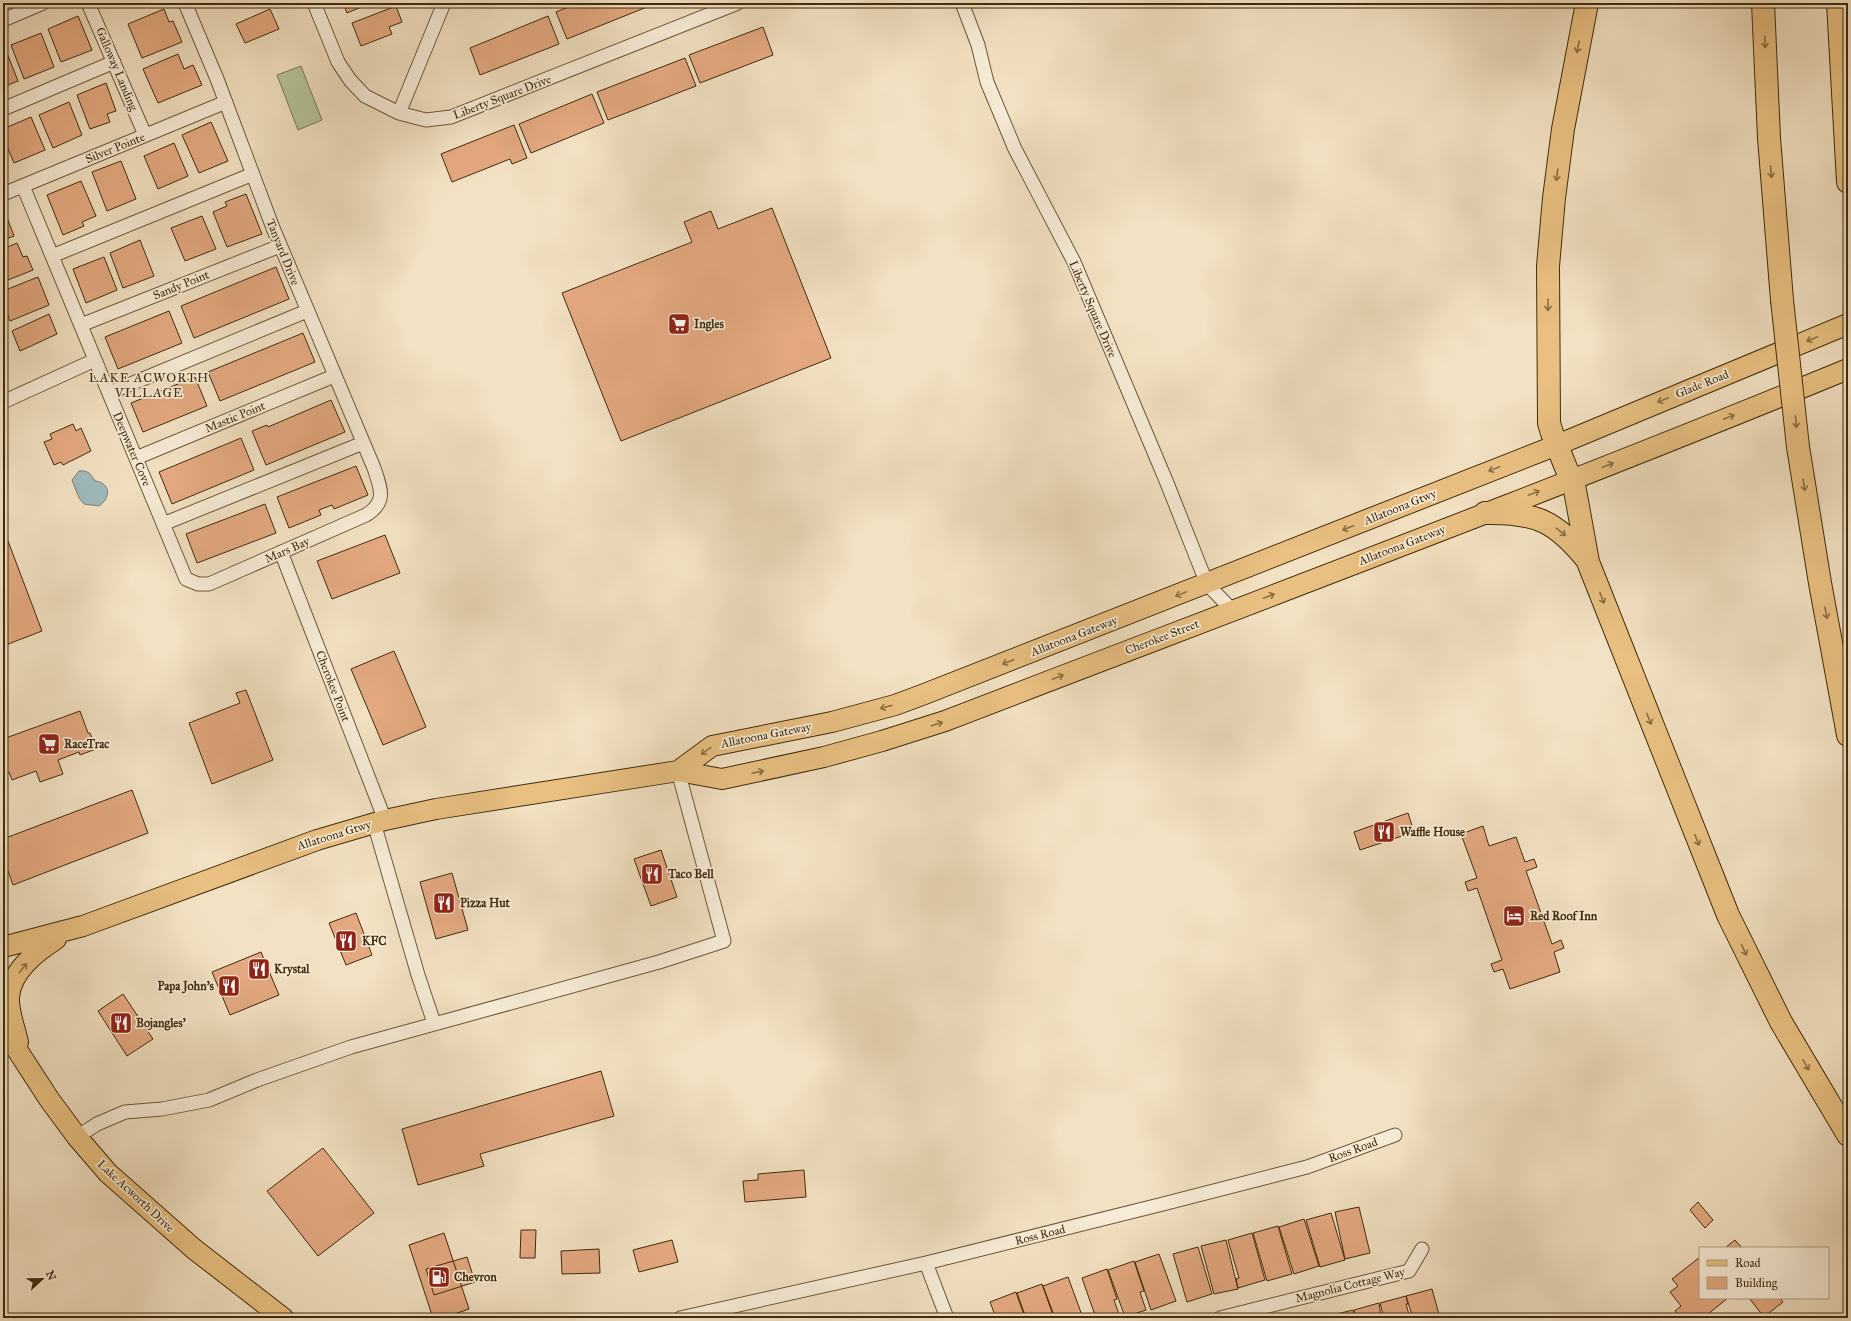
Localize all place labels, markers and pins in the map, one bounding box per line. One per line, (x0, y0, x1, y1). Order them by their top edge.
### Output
supermarket icon: Ingles (666, 311, 692, 337)
place label: Ingles (694, 317, 724, 332)
supermarket icon: RaceTrac (36, 731, 62, 757)
place label: RaceTrac (64, 737, 109, 751)
restaurant icon: Waffle House (1371, 819, 1397, 845)
place label: Waffle House (1400, 825, 1465, 839)
restaurant icon: Taco Bell (639, 861, 665, 887)
place label: Taco Bell (667, 867, 715, 881)
restaurant icon: Pizza Hut (431, 890, 457, 916)
place label: Pizza Hut (460, 896, 511, 910)
hotel icon: Red Roof Inn (1501, 903, 1527, 929)
place label: Red Roof Inn (1530, 909, 1598, 923)
restaurant icon: KFC (333, 928, 359, 954)
place label: KFC (362, 934, 387, 948)
restaurant icon: Krystal (246, 956, 272, 982)
place label: Krystal (274, 962, 310, 977)
restaurant icon: Papa John's (216, 973, 242, 999)
place label: Papa John's (158, 979, 215, 994)
restaurant icon: Bojangles' (108, 1010, 134, 1036)
place label: Bojangles' (136, 1016, 186, 1031)
fuel station icon: Chevron (426, 1264, 452, 1290)
place label: Chevron (454, 1270, 497, 1284)

